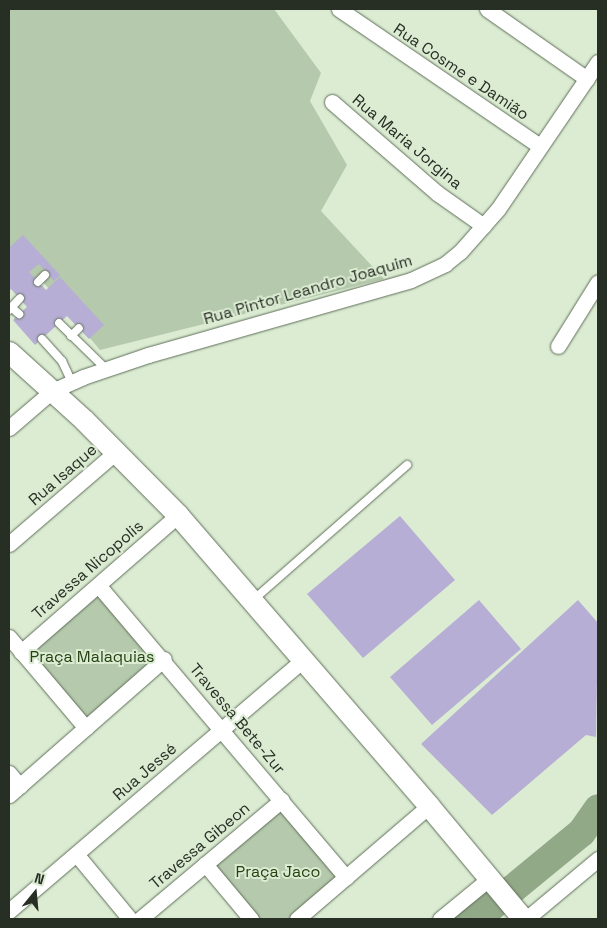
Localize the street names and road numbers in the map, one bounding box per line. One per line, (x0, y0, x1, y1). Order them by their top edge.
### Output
street label: Rua Cosme e Damião (390, 20, 532, 124)
street label: Rua Maria Jorgina (348, 90, 466, 194)
street label: Rua Pintor Leandro Joaquim (201, 251, 415, 329)
street label: Rua Isaque (25, 440, 101, 510)
street label: Travessa Nicopolis (28, 516, 148, 624)
street label: Travessa Bete-Zur (185, 660, 289, 778)
street label: Rua Jessé (109, 739, 181, 805)
street label: Travessa Gibeon (146, 799, 254, 893)

